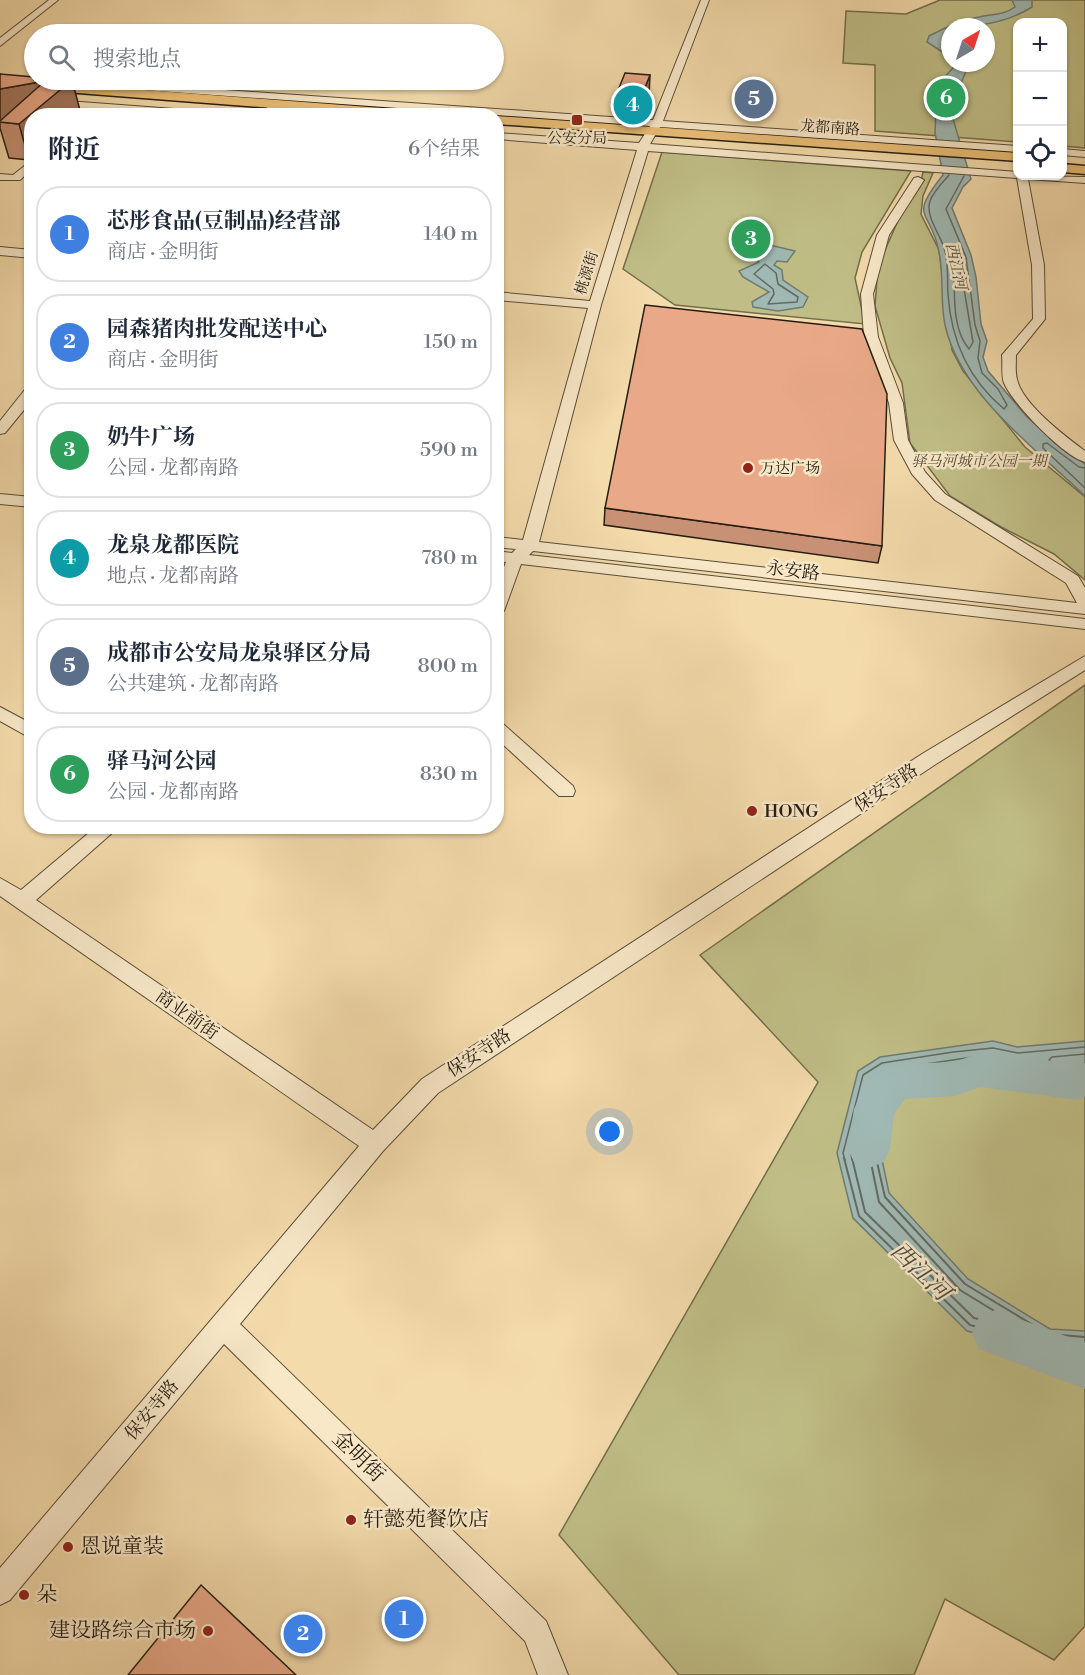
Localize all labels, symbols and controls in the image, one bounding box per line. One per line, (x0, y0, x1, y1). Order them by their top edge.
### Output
north arrow (941, 18, 995, 72)
map controls (1013, 18, 1067, 180)
button: + (1013, 18, 1067, 72)
search box (24, 24, 504, 90)
icon: search (45, 41, 78, 74)
text: 搜索地点 (93, 46, 181, 73)
button: − (1013, 72, 1067, 126)
pin: 5 (734, 76, 774, 122)
pin: 6 (926, 76, 966, 120)
pin: 4 (614, 82, 652, 128)
marker: 公安分局 (570, 113, 584, 127)
street label: 龙都南路 (799, 116, 861, 140)
button: locate (1013, 126, 1067, 180)
place label: 公安分局 (547, 129, 607, 148)
text: 附近 (48, 134, 100, 166)
text: 6个结果 (408, 137, 480, 162)
text: 芯彤食品(豆制品)经营部 (107, 208, 341, 235)
pin: 3 (732, 216, 771, 262)
text: 1 (65, 222, 74, 247)
text: 140 m (423, 222, 478, 247)
text: 商店 · 金明街 (107, 240, 219, 265)
water label: 西江河 (941, 240, 972, 295)
street label: 桃源街 (571, 249, 603, 297)
text: 园森猪肉批发配送中心 (107, 316, 327, 343)
text: 2 (63, 330, 76, 355)
text: 150 m (423, 330, 478, 355)
text: 商店 · 金明街 (107, 348, 219, 373)
text: 奶牛广场 (107, 424, 195, 451)
text: 3 (63, 438, 76, 463)
text: 590 m (420, 438, 478, 463)
park label: 驿马河城市公园一期 (911, 452, 1049, 471)
text: 公园 · 龙都南路 (107, 456, 239, 481)
place label: 万达广场 (760, 459, 820, 478)
marker: 万达广场 (741, 461, 755, 475)
text: 龙泉龙都医院 (107, 532, 239, 559)
text: 4 (63, 546, 76, 571)
text: 780 m (421, 546, 478, 571)
street label: 永安路 (765, 556, 821, 586)
text: 地点 · 龙都南路 (107, 564, 239, 589)
text: 成都市公安局龙泉驿区分局 (107, 640, 371, 667)
text: 5 (63, 654, 76, 679)
text: 800 m (418, 654, 478, 679)
text: 公共建筑 · 龙都南路 (107, 672, 279, 697)
text: 驿马河公园 (107, 748, 217, 775)
street label: 保安寺路 (850, 759, 922, 817)
text: 6 (63, 762, 76, 787)
text: 830 m (420, 762, 478, 787)
text: 公园 · 龙都南路 (107, 780, 239, 805)
place label: HONG (764, 800, 819, 823)
marker: HONG (745, 804, 759, 818)
street label: 商业前街 (151, 985, 223, 1045)
street label: 保安寺路 (443, 1024, 515, 1082)
your location (595, 1117, 624, 1146)
water label: 西江河 (884, 1236, 959, 1311)
street label: 保安寺路 (120, 1375, 184, 1445)
street label: 金明街 (326, 1426, 390, 1488)
place label: 轩懿苑餐饮店 (363, 1507, 489, 1533)
marker: 轩懿苑餐饮店 (344, 1513, 358, 1527)
place label: 恩说童装 (80, 1534, 164, 1560)
marker: 恩说童装 (61, 1540, 75, 1554)
place label: 朵 (36, 1582, 57, 1608)
marker: 朵 (17, 1588, 31, 1602)
pin: 1 (384, 1596, 424, 1642)
pin: 2 (284, 1612, 322, 1656)
place label: 建设路综合市场 (49, 1618, 196, 1644)
marker: 建设路综合市场 (201, 1624, 215, 1638)

